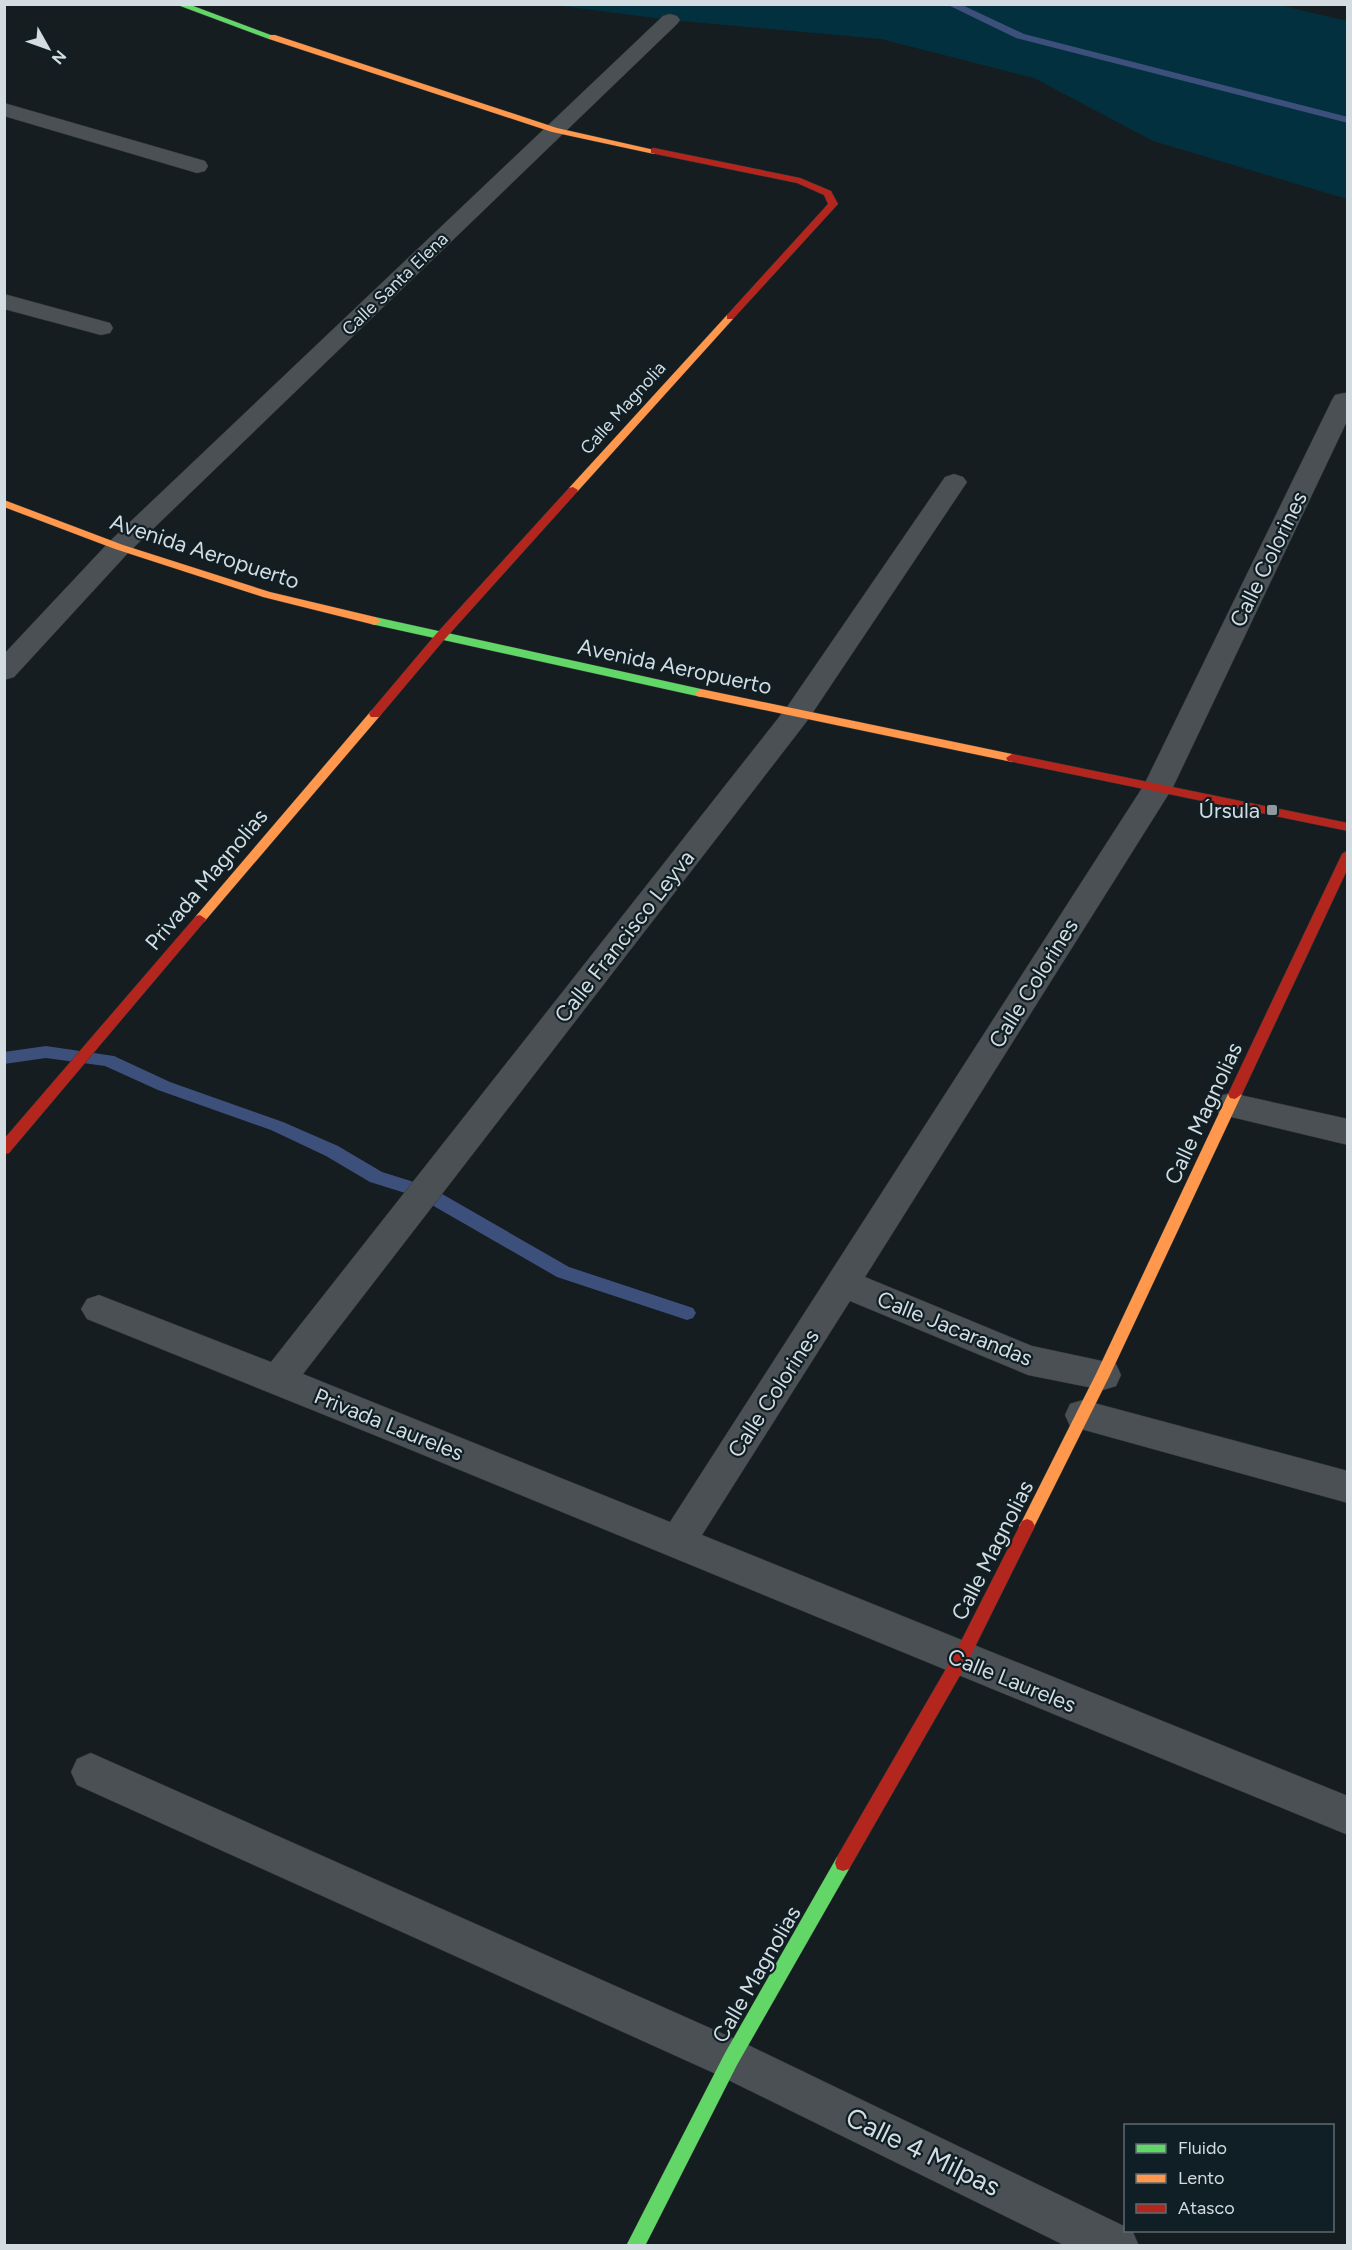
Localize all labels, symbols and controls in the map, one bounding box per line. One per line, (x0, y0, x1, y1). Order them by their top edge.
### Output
north arrow (18, 18, 78, 78)
text: N (48, 46, 70, 68)
street label: Calle Santa Elena (337, 228, 453, 340)
street label: Calle Magnolia (576, 357, 670, 459)
street label: Calle Colorines (1224, 487, 1313, 631)
street label: Avenida Aeropuerto (107, 508, 303, 595)
street label: Avenida Aeropuerto (576, 633, 774, 700)
place label: Úrsula (1198, 797, 1260, 824)
street label: Privada Magnolias (139, 803, 273, 956)
marker: Úrsula (1265, 803, 1279, 817)
street label: Calle Francisco Leyva (549, 845, 700, 1028)
street label: Calle Colorines (983, 914, 1084, 1053)
street label: Calle Magnolias (1159, 1038, 1248, 1188)
street label: Calle Jacarandas (873, 1285, 1036, 1372)
street label: Calle Colorines (722, 1324, 825, 1462)
street label: Privada Laureles (310, 1382, 467, 1467)
street label: Calle Magnolias (946, 1476, 1039, 1625)
street label: Calle Laureles (944, 1643, 1080, 1718)
street label: Calle Magnolias (706, 1901, 806, 2047)
street label: Calle 4 Milpas (841, 2100, 1006, 2203)
legend (1124, 2124, 1334, 2232)
text: Fluido (1178, 2137, 1227, 2159)
text: Lento (1178, 2167, 1224, 2189)
text: Atasco (1178, 2197, 1235, 2219)

